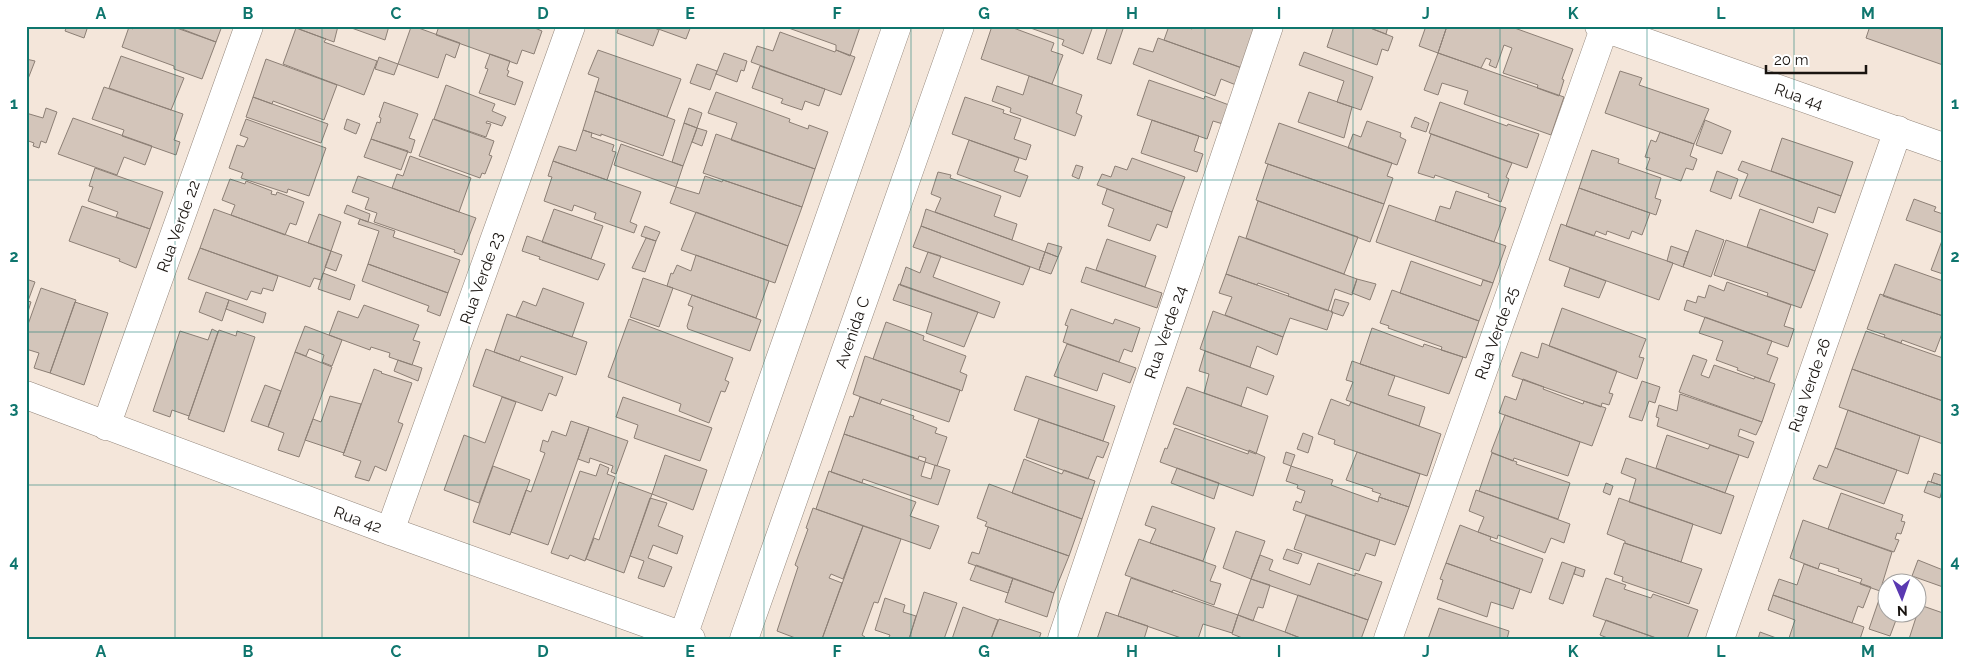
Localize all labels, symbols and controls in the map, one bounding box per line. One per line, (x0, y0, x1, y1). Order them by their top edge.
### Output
text: A (96, 4, 107, 23)
text: B (243, 4, 254, 23)
text: C (391, 4, 402, 23)
text: D (537, 4, 549, 23)
text: E (685, 4, 695, 23)
text: F (832, 4, 842, 23)
text: G (978, 4, 990, 23)
text: H (1126, 4, 1138, 23)
text: I (1277, 4, 1281, 23)
text: J (1422, 4, 1430, 23)
text: K (1568, 4, 1579, 23)
text: L (1716, 4, 1726, 23)
text: M (1861, 4, 1875, 23)
scale bar (1766, 42, 1866, 74)
text: 20 m (1774, 51, 1809, 69)
street label: Rua 44 (1772, 79, 1826, 114)
text: 1 (10, 94, 18, 113)
text: 1 (1951, 94, 1959, 113)
street label: Rua Verde 22 (153, 177, 204, 275)
street label: Rua Verde 23 (456, 229, 507, 327)
text: 2 (9, 247, 19, 266)
text: 2 (1950, 247, 1960, 266)
street label: Rua Verde 24 (1141, 283, 1190, 381)
street label: Rua Verde 25 (1471, 284, 1522, 382)
street label: Avenida C (831, 294, 874, 370)
street label: Rua Verde 26 (1785, 336, 1834, 435)
text: 3 (10, 399, 19, 418)
text: 3 (1951, 399, 1960, 418)
street label: Rua 42 (331, 502, 384, 537)
text: 4 (9, 552, 19, 571)
text: 4 (1950, 552, 1960, 571)
north arrow (1876, 572, 1926, 622)
text: N (1897, 603, 1908, 619)
text: A (96, 642, 107, 661)
text: B (243, 642, 254, 661)
text: C (391, 642, 402, 661)
text: D (537, 642, 549, 661)
text: E (685, 642, 695, 661)
text: F (832, 642, 842, 661)
text: G (978, 642, 990, 661)
text: H (1126, 642, 1138, 661)
text: I (1277, 642, 1281, 661)
text: J (1422, 642, 1430, 661)
text: K (1568, 642, 1579, 661)
text: L (1716, 642, 1726, 661)
text: M (1861, 642, 1875, 661)

